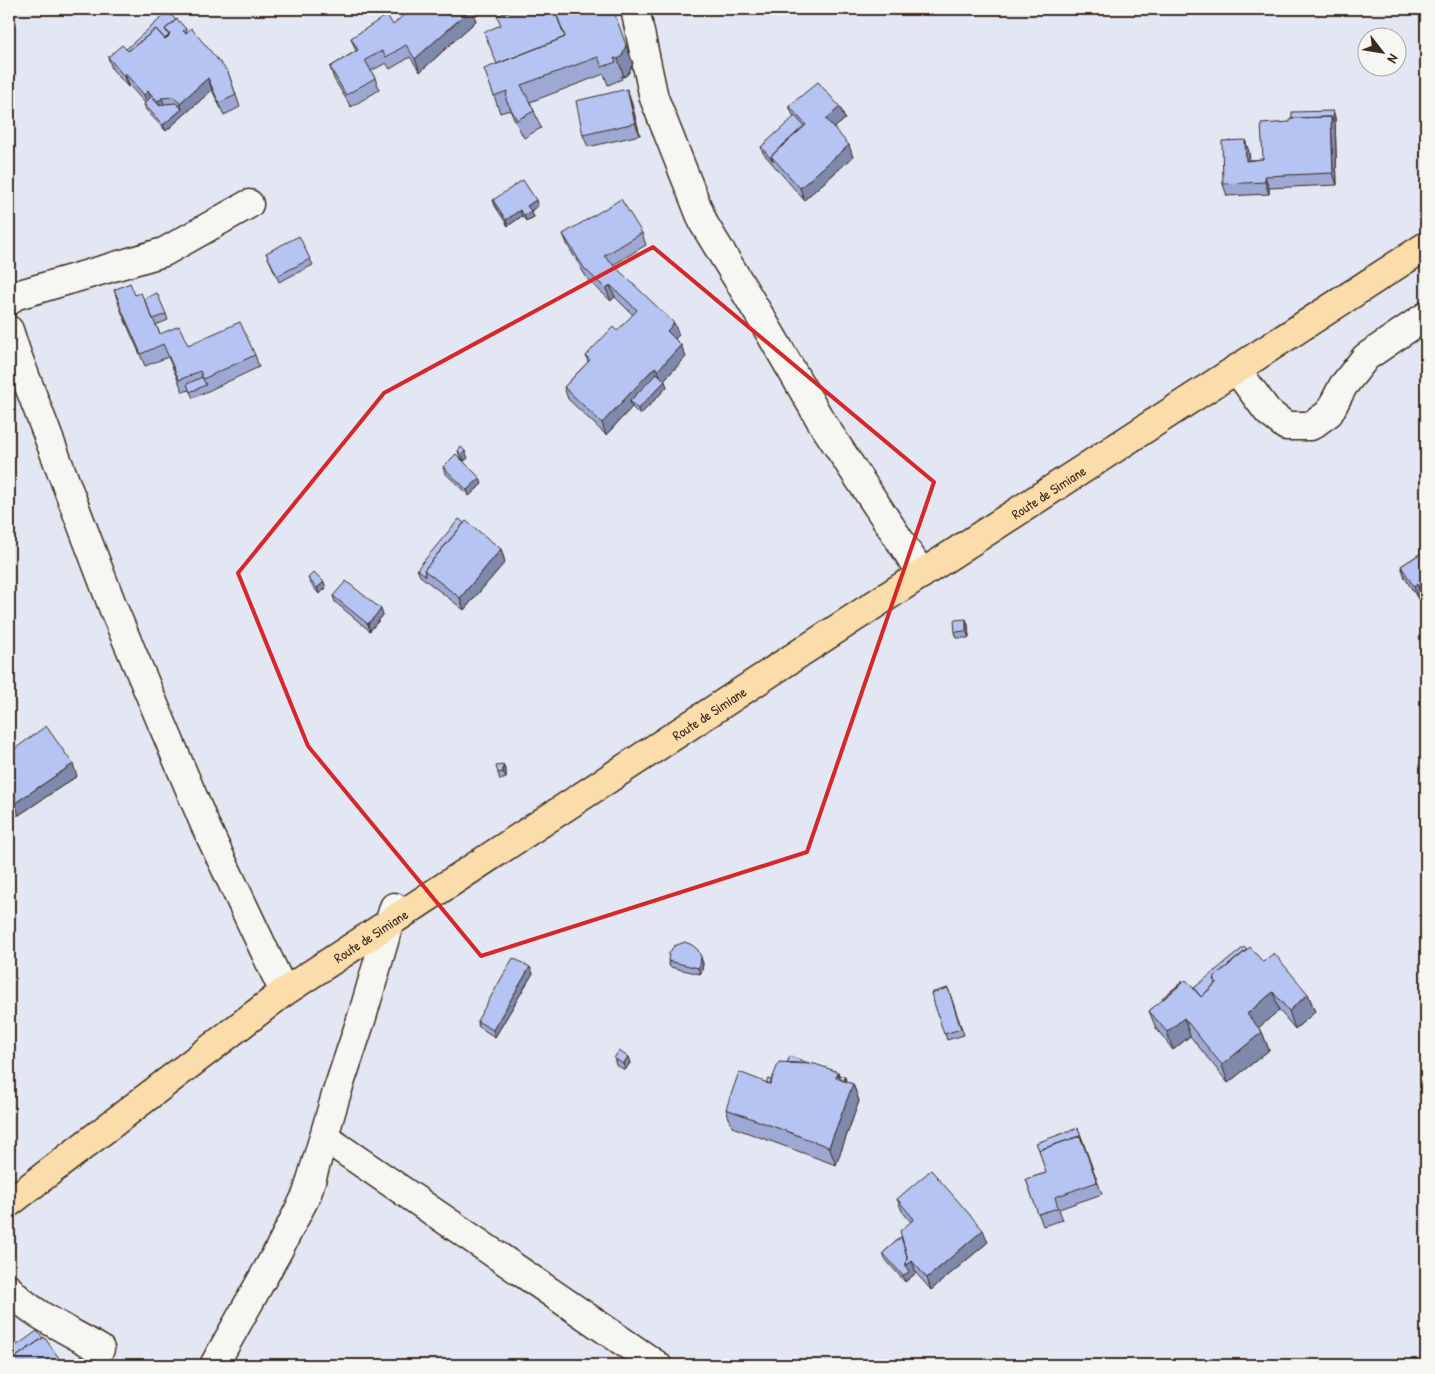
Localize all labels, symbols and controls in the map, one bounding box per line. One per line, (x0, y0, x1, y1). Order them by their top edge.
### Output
north arrow (1358, 28, 1408, 78)
text: N (1383, 51, 1404, 68)
street label: Route de Simiane (1007, 460, 1089, 523)
street label: Route de Simiane (668, 681, 750, 744)
street label: Route de Simiane (330, 904, 412, 967)

